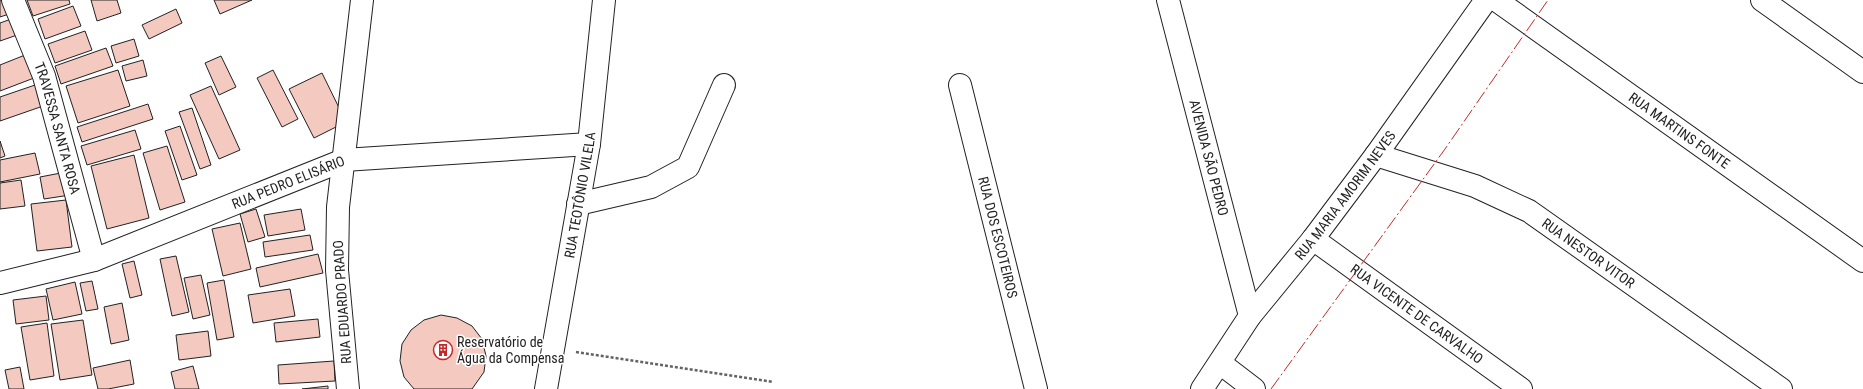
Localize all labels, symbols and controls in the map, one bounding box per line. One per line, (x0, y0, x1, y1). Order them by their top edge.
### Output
street label: TRAVESSA SANTA ROSA (31, 60, 84, 196)
street label: RUA MARTINS FONTE (1626, 89, 1733, 172)
street label: AVENIDA SÃO PEDRO (1186, 98, 1232, 217)
street label: RUA MARIA AMORIM NEVES (1291, 128, 1399, 263)
street label: RUA TEOTÔNIO VILELA (561, 131, 598, 259)
street label: RUA PEDRO ELISÁRIO (230, 153, 347, 212)
street label: RUA DOS ESCOTEIROS (975, 175, 1021, 300)
street label: RUA NESTOR VITOR (1539, 215, 1638, 291)
street label: RUA EDUARDO PRADO (330, 240, 354, 364)
street label: RUA VICENTE DE CARVALHO (1347, 261, 1486, 367)
place label: Reservatório de Água da Compensa (457, 334, 564, 366)
building icon: Reservatório de Água da Compensa (432, 339, 454, 361)

